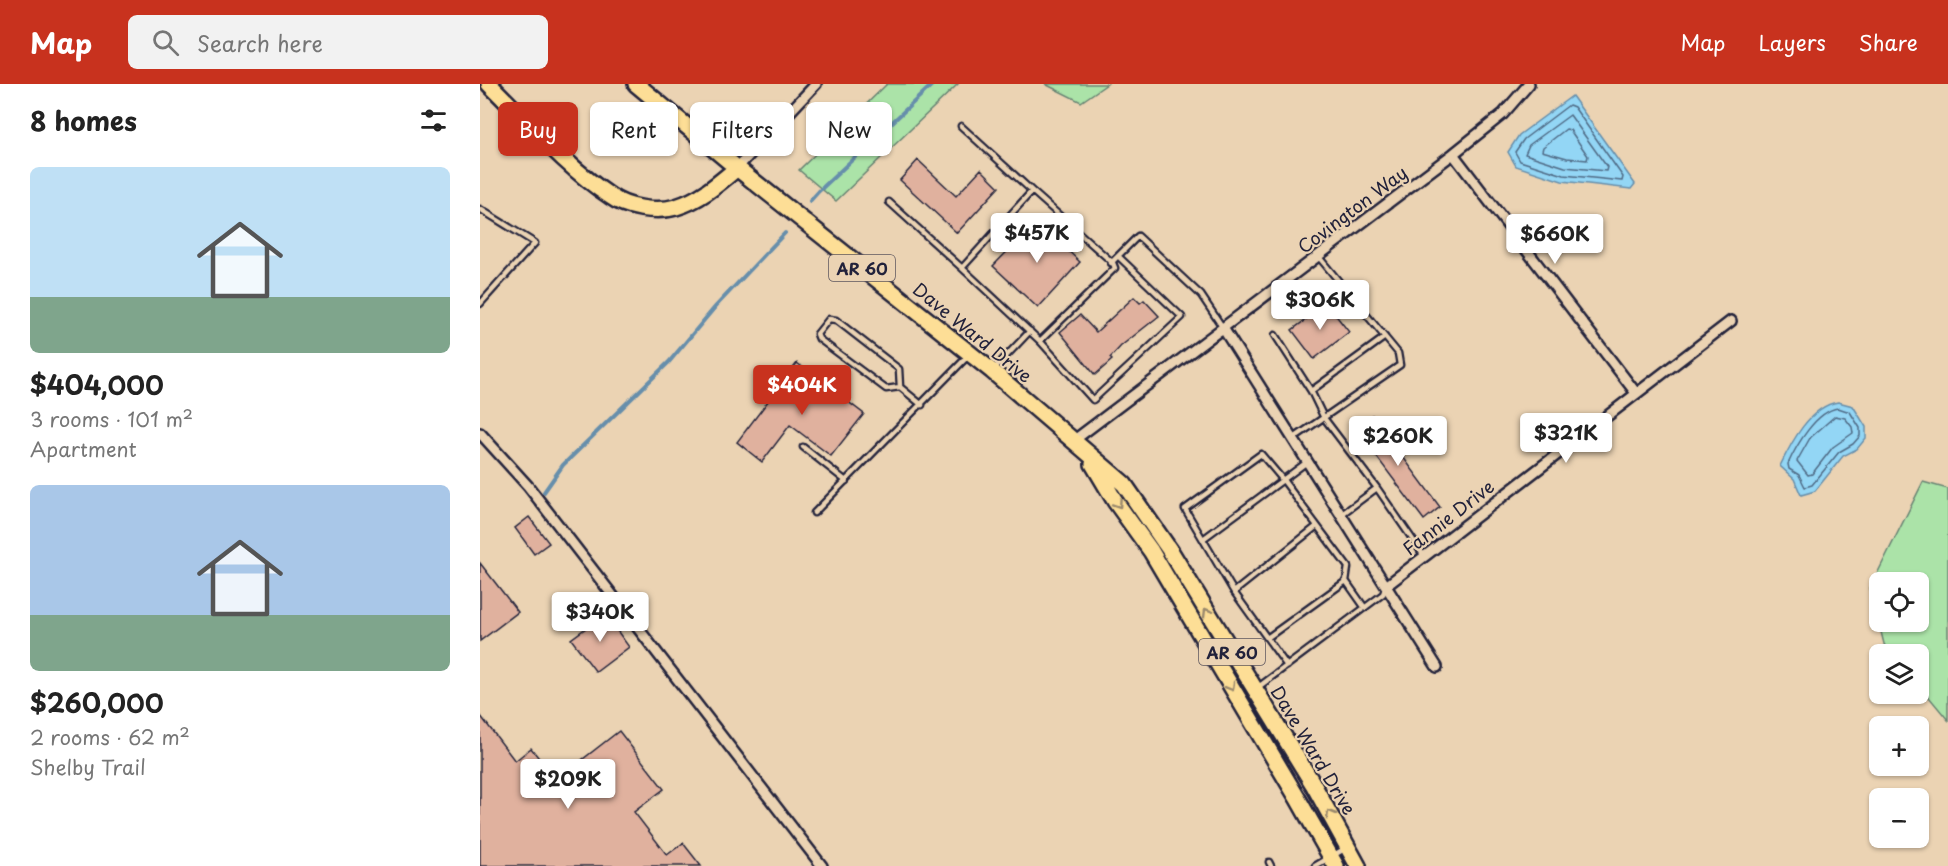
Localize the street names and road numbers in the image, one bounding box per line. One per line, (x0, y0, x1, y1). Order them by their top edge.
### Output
street label: Covington Way (1291, 159, 1413, 259)
road number: AR 60 (829, 255, 895, 281)
street label: Dave Ward Drive (908, 275, 1039, 389)
street label: Fannie Drive (1397, 473, 1499, 561)
road number: AR 60 (1199, 639, 1265, 665)
street label: Dave Ward Drive (1265, 680, 1363, 820)

